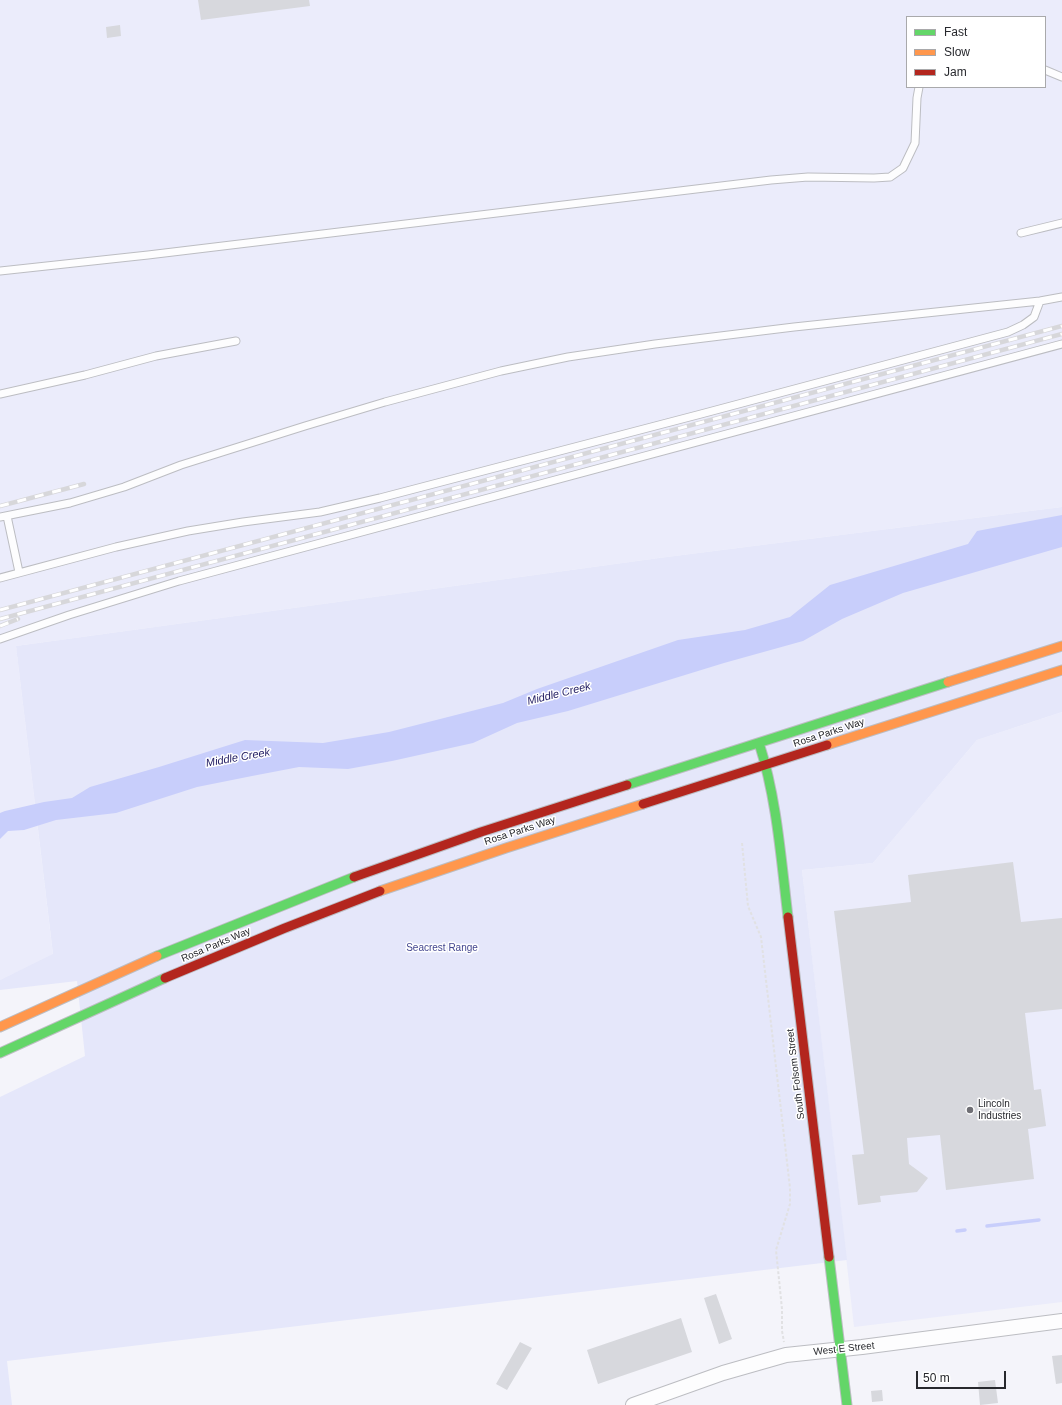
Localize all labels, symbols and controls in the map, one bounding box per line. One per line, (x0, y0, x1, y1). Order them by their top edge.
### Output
legend (906, 16, 1046, 88)
text: Fast (944, 25, 967, 39)
text: Slow (944, 45, 970, 59)
text: Jam (944, 65, 967, 79)
water label: Middle Creek (526, 680, 592, 708)
street label: Rosa Parks Way (792, 716, 866, 750)
water label: Middle Creek (205, 746, 271, 770)
street label: Rosa Parks Way (483, 814, 557, 848)
street label: Rosa Parks Way (180, 925, 252, 965)
park label: Seacrest Range (406, 942, 478, 954)
street label: South Folsom Street (784, 1028, 808, 1120)
place label: Lincoln Industries (978, 1098, 1021, 1122)
marker: Lincoln Industries (965, 1105, 975, 1115)
street label: West E Street (813, 1340, 875, 1358)
scale bar (918, 1363, 1008, 1389)
text: 50 m (923, 1371, 950, 1385)

